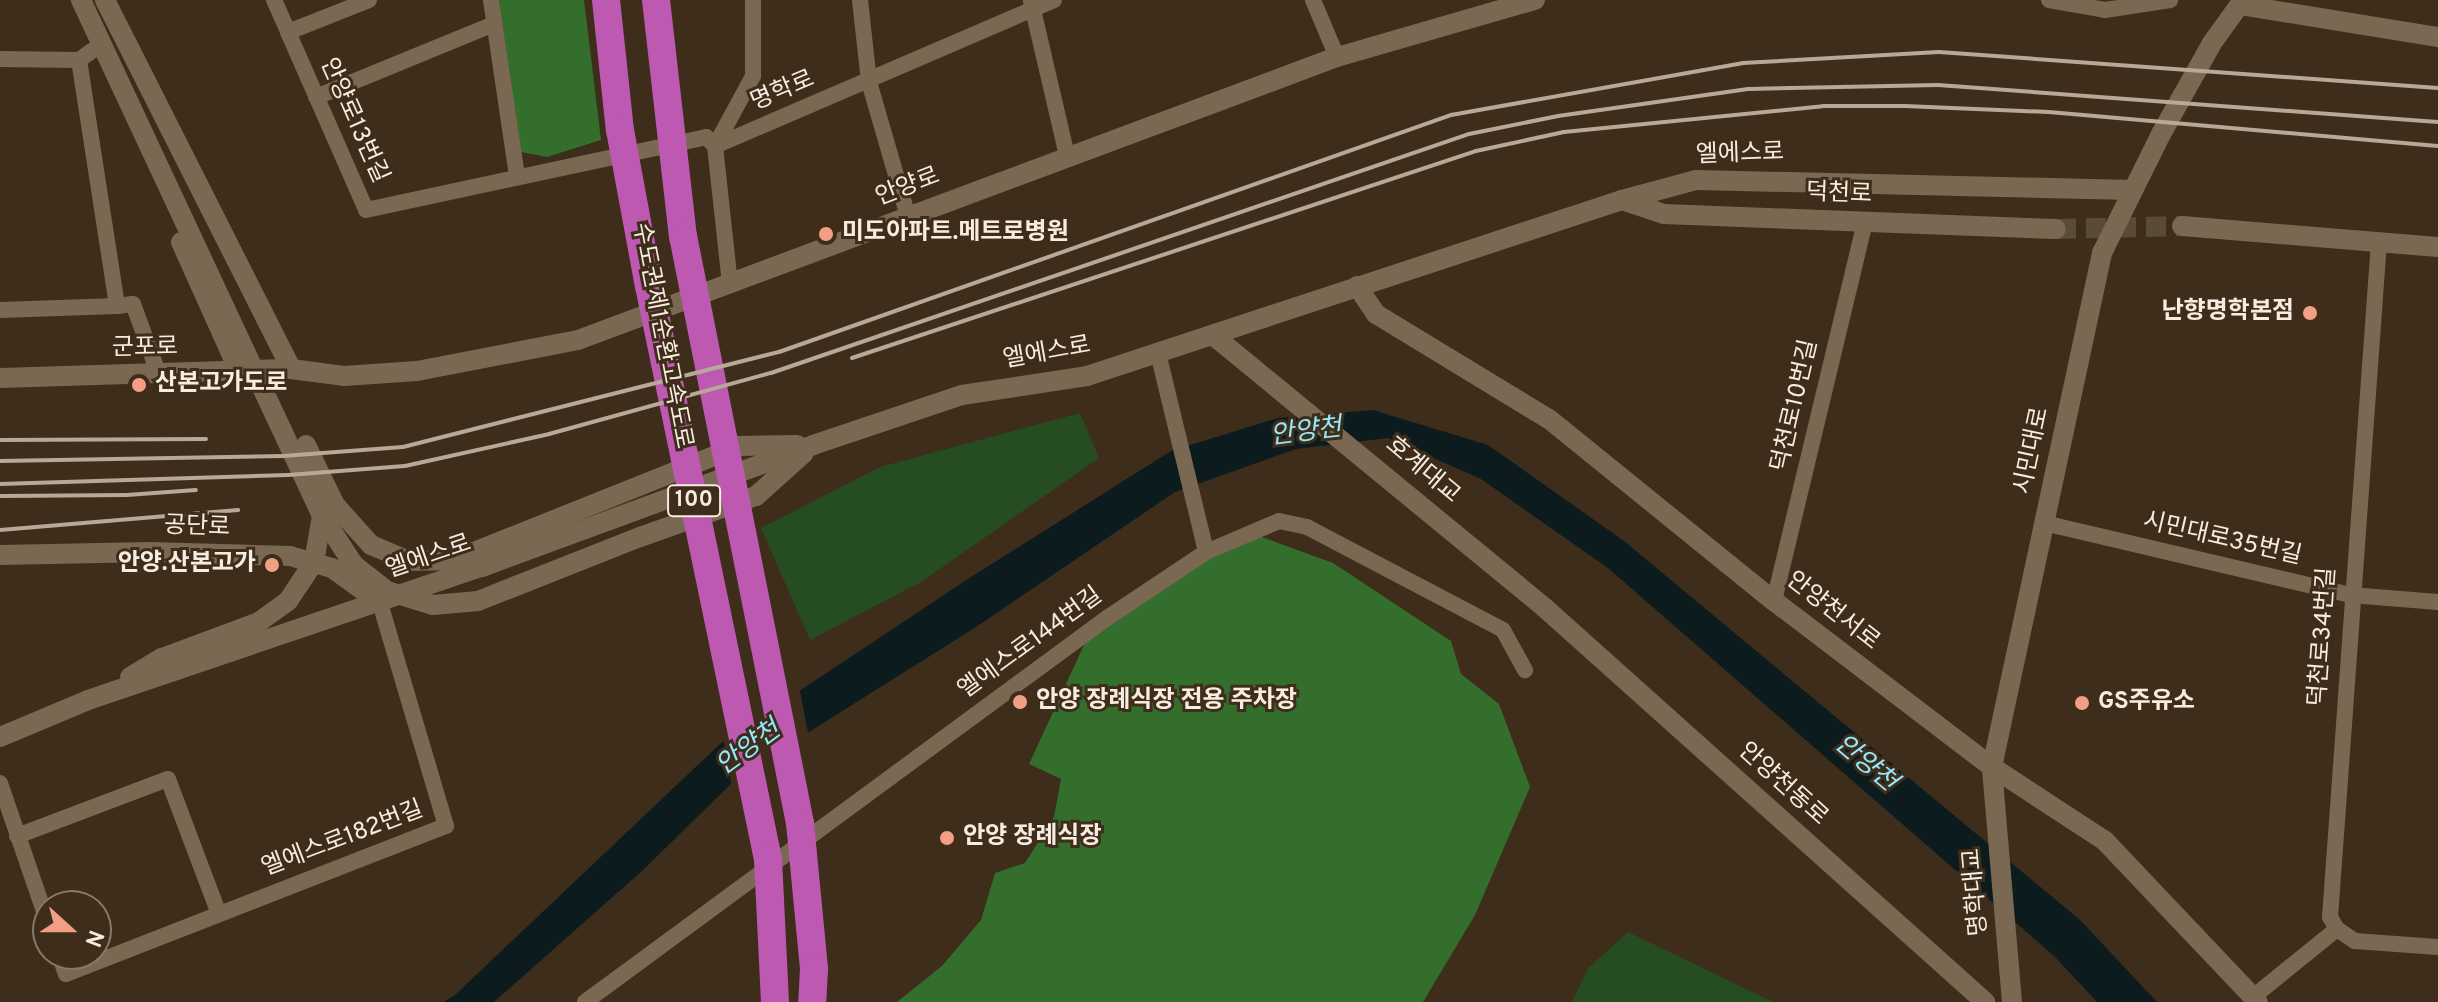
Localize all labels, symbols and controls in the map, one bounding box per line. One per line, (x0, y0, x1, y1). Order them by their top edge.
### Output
street label: 안양로13번길 (313, 54, 393, 188)
street label: 명학로 (747, 66, 819, 118)
street label: 엘에스로 (1695, 139, 1785, 171)
street label: 안양로 (872, 163, 944, 213)
street label: 덕천로 (1805, 179, 1873, 211)
street label: 수도권제1순환고속도로 (625, 220, 697, 452)
place label: 미도아파트.메트로병원 (842, 220, 1069, 248)
marker: 미도아파트.메트로병원 (817, 225, 835, 243)
place label: 난향명학본점 (2162, 299, 2294, 327)
marker: 난향명학본점 (2301, 304, 2319, 322)
street label: 엘에스로 (1001, 332, 1093, 376)
street label: 군포로 (112, 334, 178, 364)
street label: 덕천로10번길 (1767, 337, 1825, 475)
place label: 산본고가도로 (155, 371, 287, 399)
marker: 산본고가도로 (130, 376, 148, 394)
street label: 시민대로 (2010, 405, 2056, 497)
water label: 안양천 (1268, 413, 1344, 453)
street label: 호계대교 (1379, 432, 1465, 510)
road number: 100 (666, 483, 722, 519)
street label: 시민대로35번길 (2140, 508, 2304, 572)
street label: 공단로 (163, 512, 231, 544)
street label: 엘에스로 (383, 530, 475, 586)
place label: 안양.산본고가 (118, 551, 256, 579)
marker: 안양.산본고가 (263, 556, 281, 574)
street label: 덕천로34번길 (2305, 566, 2343, 708)
street label: 안양천서로 (1780, 567, 1884, 657)
street label: 엘에스로144번길 (953, 582, 1109, 706)
place label: 안양 장례식장 전용 주차장 (1036, 688, 1297, 716)
place label: GS주유소 (2098, 689, 2195, 717)
marker: 안양 장례식장 전용 주차장 (1011, 693, 1029, 711)
marker: GS주유소 (2073, 694, 2091, 712)
water label: 안양천 (711, 715, 787, 783)
water label: 안양천 (1827, 729, 1903, 799)
street label: 안양천동로 (1731, 737, 1833, 833)
street label: 엘에스로182번길 (258, 796, 428, 884)
place label: 안양 장례식장 (963, 824, 1101, 852)
marker: 안양 장례식장 (938, 829, 956, 847)
street label: 명학대교 (1959, 847, 1995, 937)
north arrow (32, 890, 112, 970)
text: N (78, 926, 108, 950)

